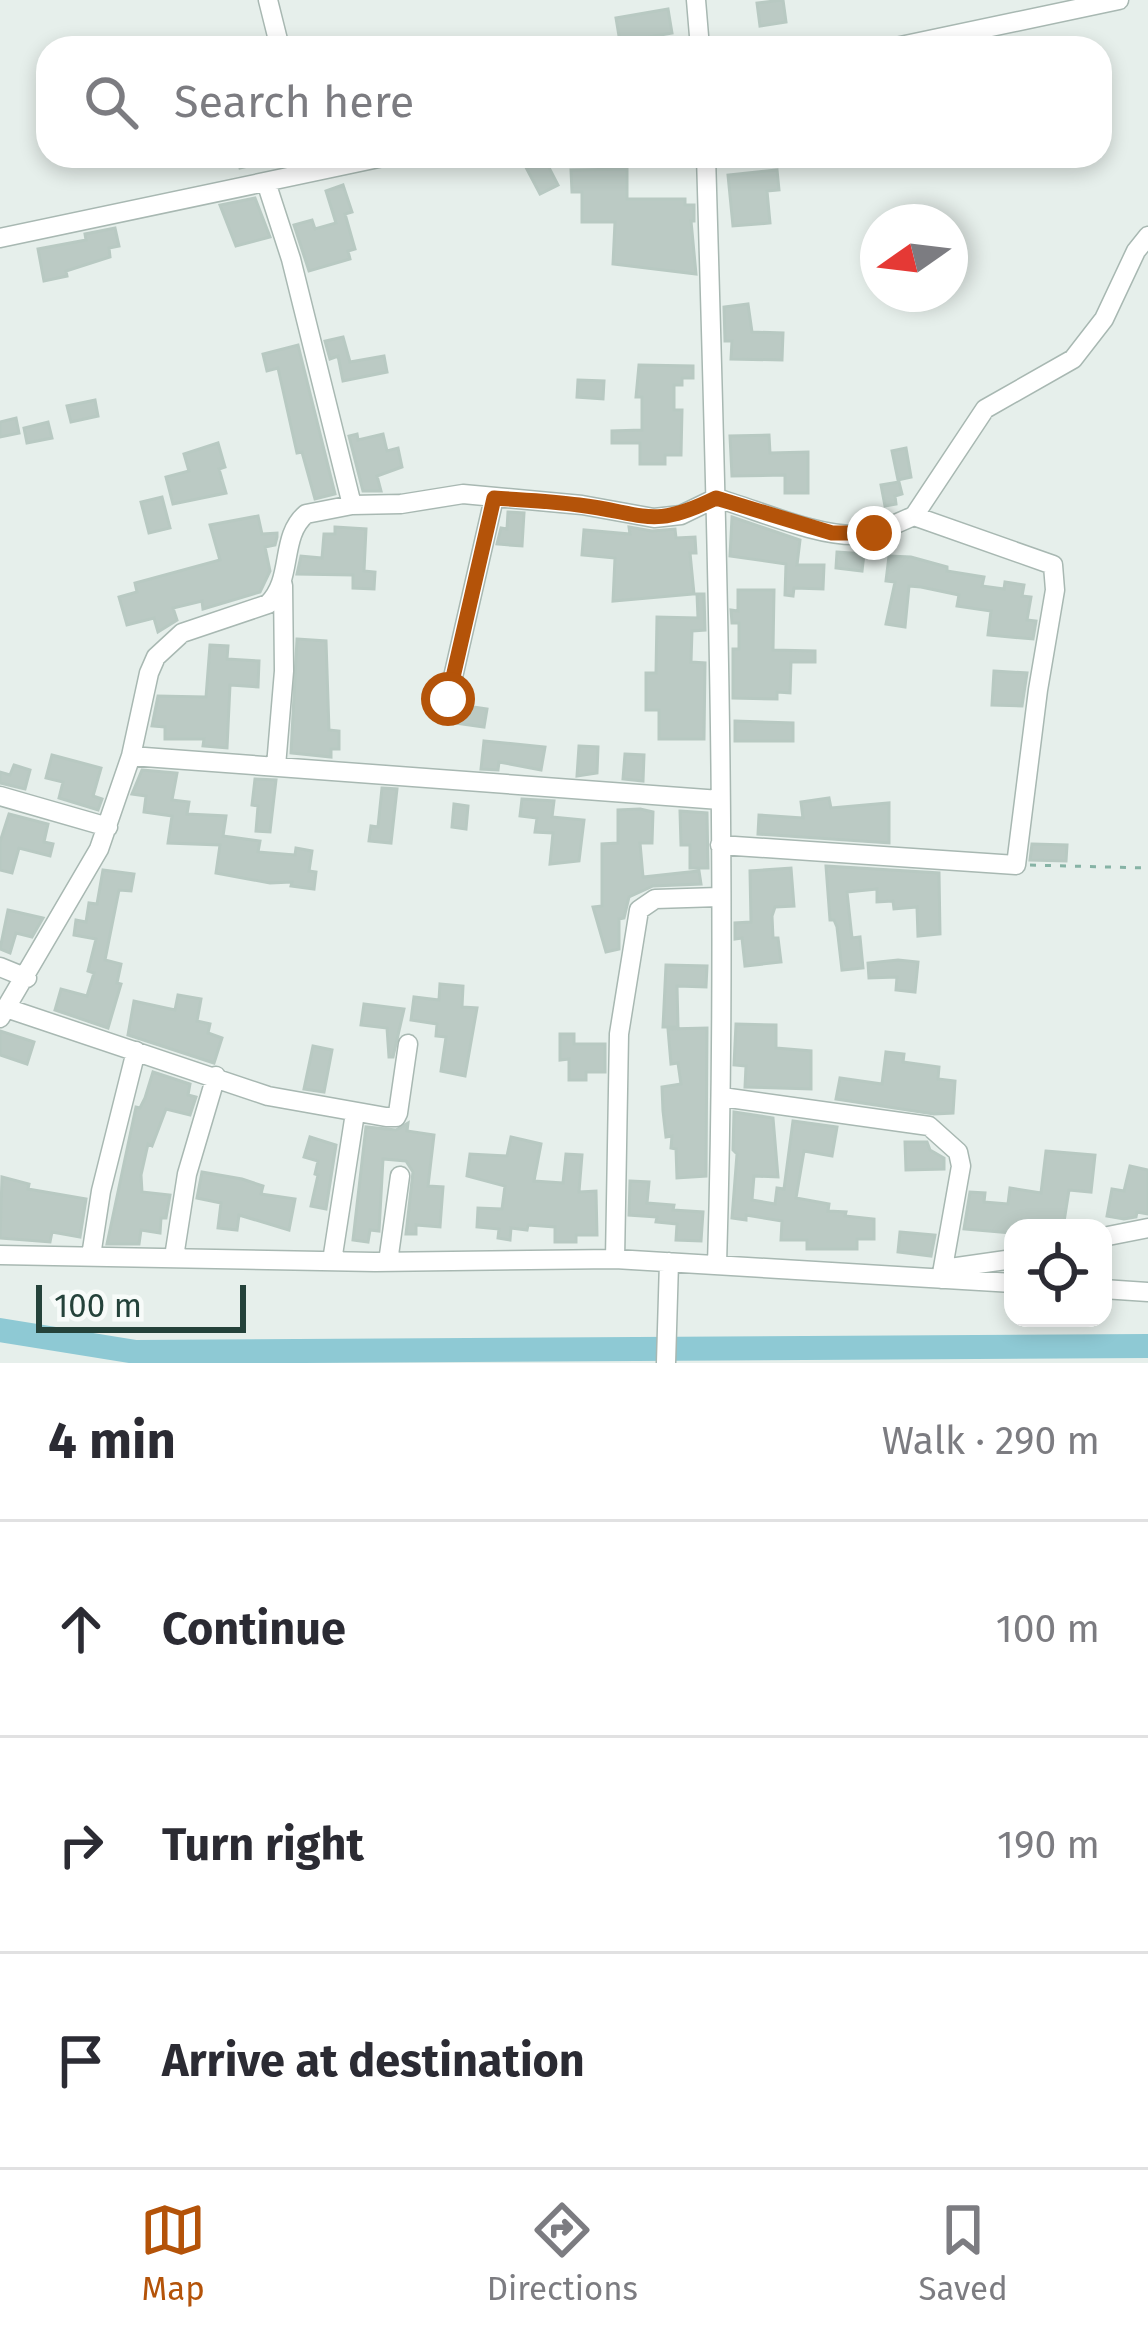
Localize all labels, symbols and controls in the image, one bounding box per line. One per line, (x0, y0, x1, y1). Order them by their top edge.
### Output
search box (36, 36, 1112, 168)
icon: search (78, 69, 144, 135)
text: Search here (174, 75, 414, 129)
north arrow (860, 204, 968, 312)
route end (847, 506, 901, 560)
route start (421, 672, 475, 726)
map controls (1004, 1219, 1112, 1327)
button: locate (1004, 1219, 1112, 1327)
scale bar (36, 1279, 246, 1332)
text: 100 m (54, 1286, 142, 1326)
text: 4 min (48, 1410, 176, 1472)
text: Walk · 290 m (882, 1418, 1100, 1464)
icon: ahead (48, 1596, 114, 1662)
text: Continue (162, 1602, 346, 1656)
text: 100 m (996, 1606, 1100, 1652)
icon: right (48, 1812, 114, 1878)
text: Turn right (162, 1818, 364, 1872)
text: 190 m (997, 1822, 1100, 1868)
icon: arrive (48, 2028, 114, 2094)
text: Arrive at destination (162, 2034, 585, 2088)
tab: Map (140, 2197, 206, 2309)
tab: Directions (487, 2197, 638, 2309)
tab: Saved (918, 2197, 1008, 2309)

